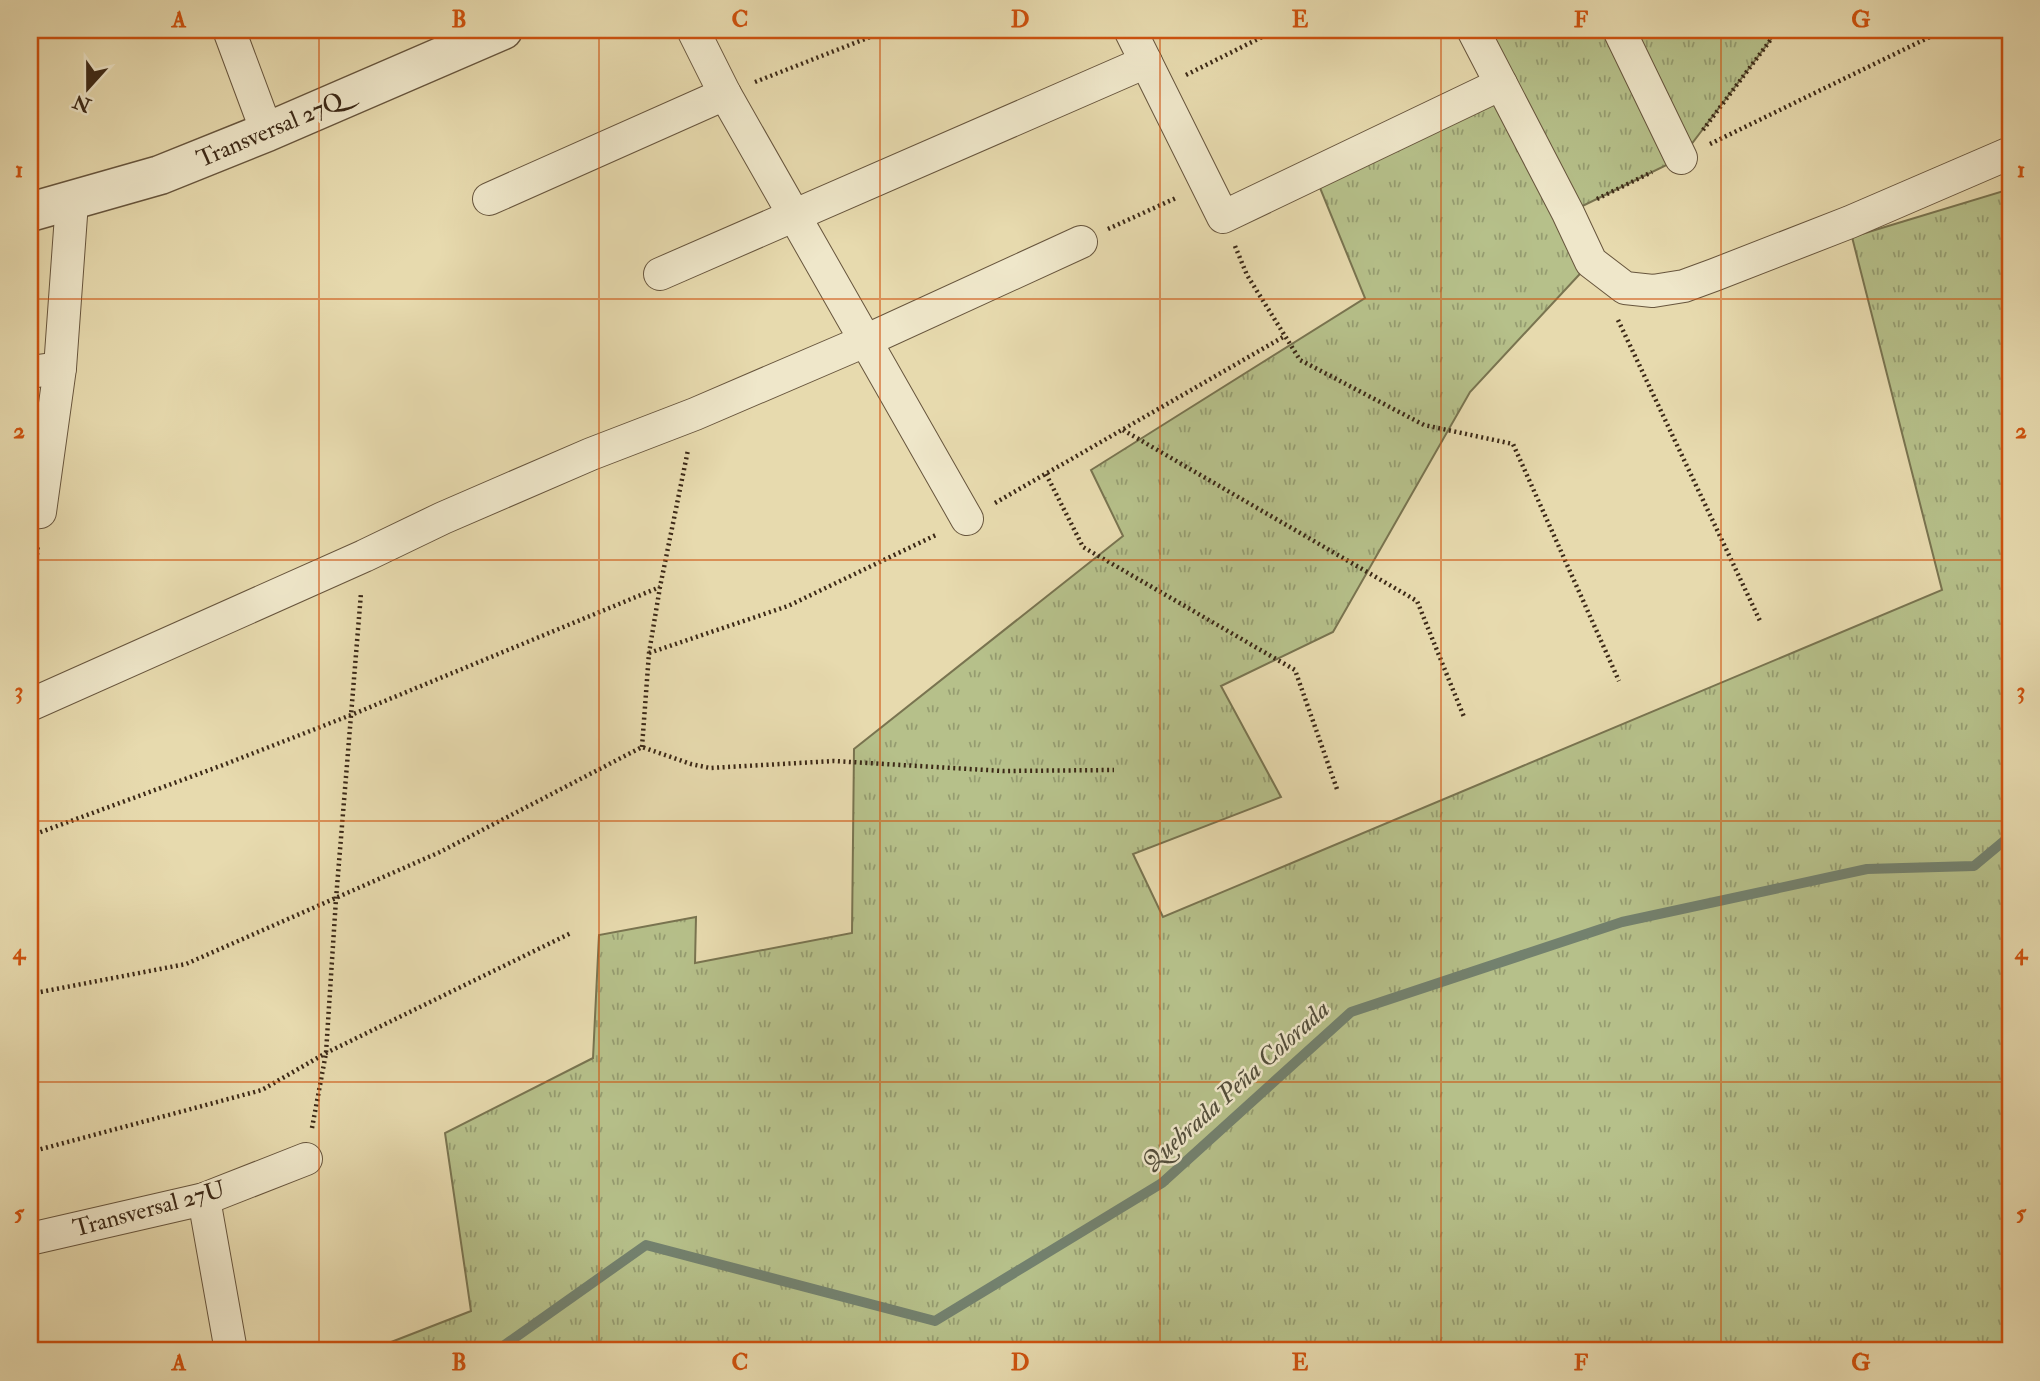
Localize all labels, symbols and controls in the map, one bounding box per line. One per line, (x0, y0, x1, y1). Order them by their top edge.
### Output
text: A (171, 5, 187, 34)
text: B (451, 5, 467, 34)
text: C (732, 5, 748, 34)
text: D (1011, 5, 1029, 34)
text: E (1292, 5, 1309, 34)
text: F (1574, 5, 1589, 34)
text: G (1851, 5, 1871, 34)
north arrow (52, 52, 122, 122)
street label: Transversal 27Q (192, 79, 363, 175)
text: N (69, 88, 95, 118)
text: 1 (15, 155, 23, 184)
text: 1 (2017, 155, 2025, 184)
text: 2 (13, 416, 25, 445)
text: 2 (2015, 416, 2027, 445)
text: 3 (15, 676, 23, 705)
text: 3 (2017, 676, 2025, 705)
text: 4 (12, 937, 27, 966)
text: 4 (2014, 937, 2029, 966)
water label: Quebrada Peña Colorada (1135, 993, 1337, 1179)
street label: Transversal 27U (70, 1174, 228, 1244)
text: 5 (14, 1198, 25, 1227)
text: 5 (2016, 1198, 2027, 1227)
text: A (171, 1348, 187, 1377)
text: B (451, 1348, 467, 1377)
text: C (732, 1348, 748, 1377)
text: D (1011, 1348, 1029, 1377)
text: E (1292, 1348, 1309, 1377)
text: F (1574, 1348, 1589, 1377)
text: G (1851, 1348, 1871, 1377)

